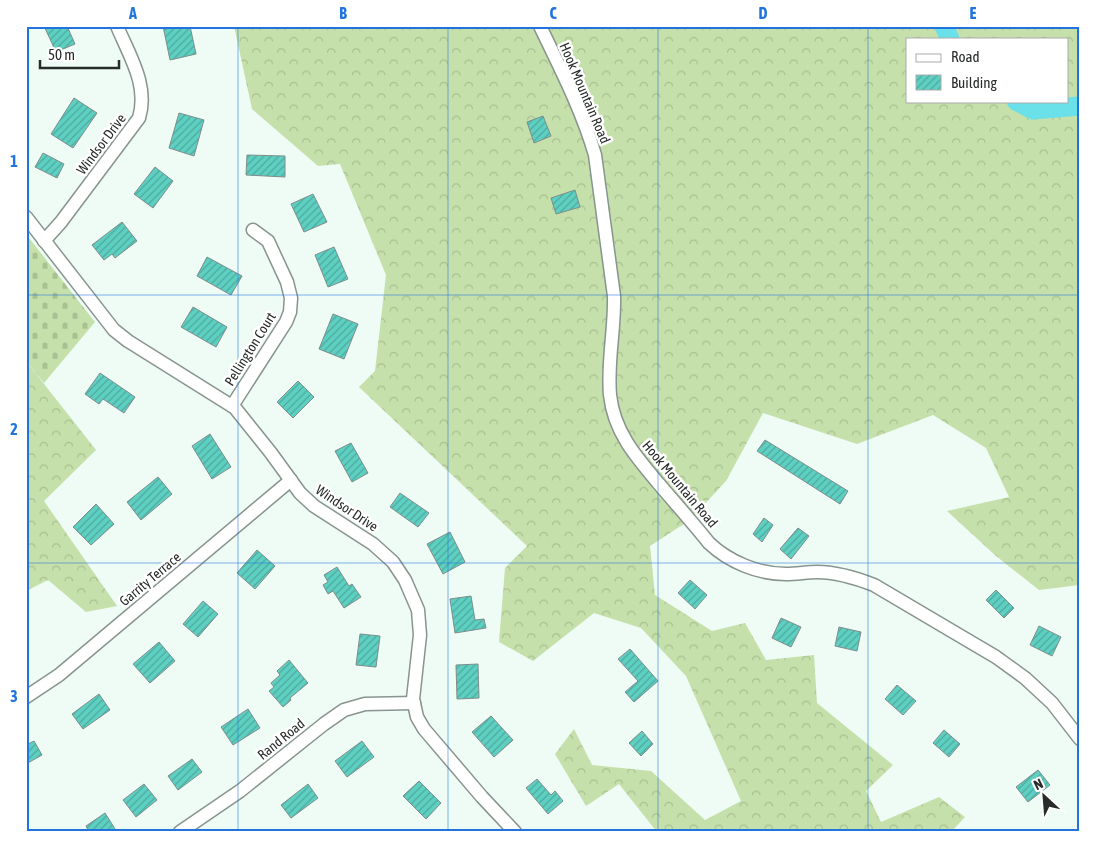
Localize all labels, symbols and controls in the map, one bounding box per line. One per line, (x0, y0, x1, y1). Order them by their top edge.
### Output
text: A (128, 4, 137, 22)
text: B (339, 4, 347, 22)
text: C (549, 4, 557, 22)
text: D (759, 4, 768, 22)
text: E (970, 4, 977, 22)
scale bar (40, 38, 119, 70)
legend (906, 38, 1068, 102)
street label: Hook Mountain Road (557, 40, 613, 146)
text: 50 m (48, 46, 75, 63)
text: Road (951, 48, 980, 65)
text: Building (951, 74, 997, 91)
street label: Windsor Drive (73, 111, 129, 177)
text: 1 (10, 152, 18, 170)
street label: Pellington Court (221, 309, 279, 389)
text: 2 (10, 420, 18, 438)
street label: Hook Mountain Road (639, 437, 721, 531)
street label: Windsor Drive (313, 481, 381, 535)
street label: Garrity Terrace (116, 549, 184, 609)
text: 3 (10, 687, 18, 705)
street label: Rand Road (254, 715, 308, 763)
north arrow (1018, 770, 1068, 820)
text: N (1031, 775, 1046, 793)

